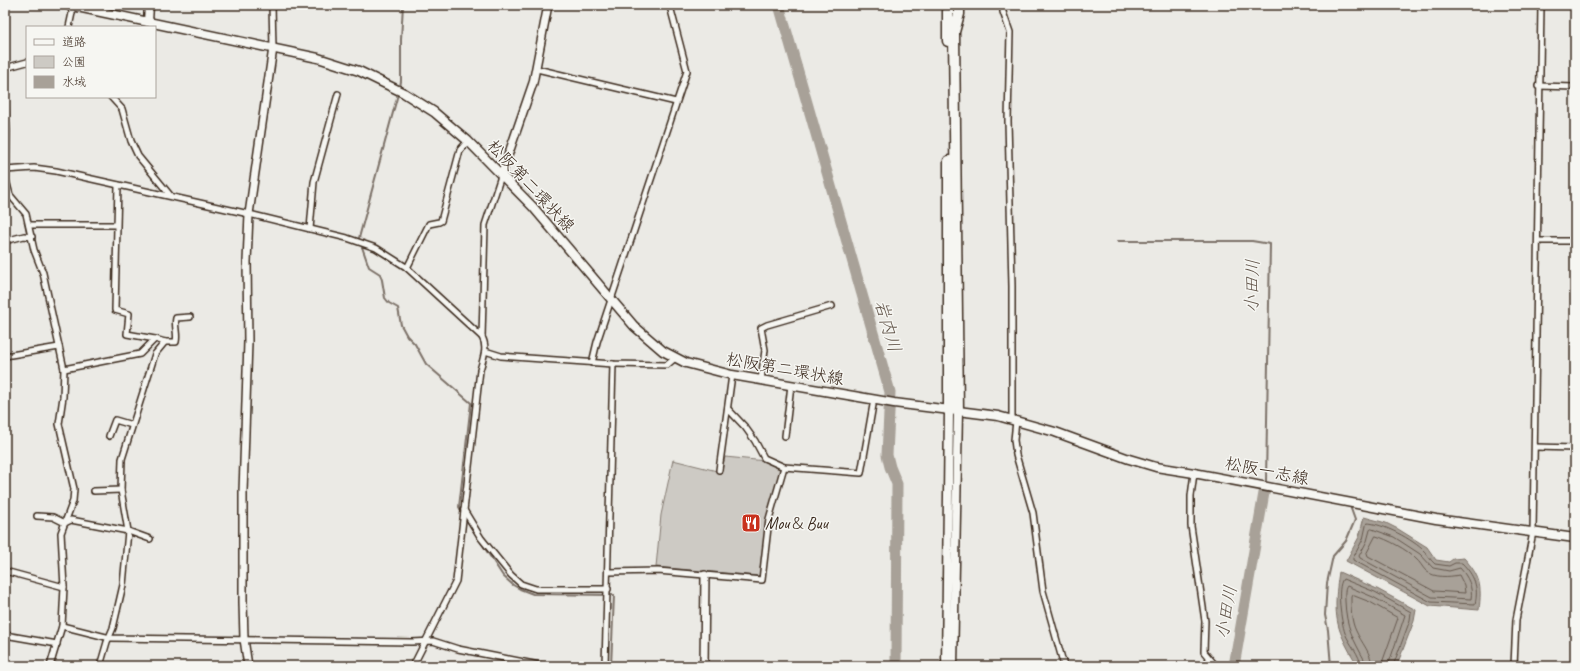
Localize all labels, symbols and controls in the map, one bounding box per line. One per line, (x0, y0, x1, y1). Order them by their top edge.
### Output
legend (26, 26, 156, 98)
text: 道路 (62, 34, 86, 50)
text: 公園 (62, 54, 86, 70)
text: 水域 (62, 74, 86, 90)
street label: 松阪第二環状線 (483, 135, 579, 237)
water label: 小田川 (1241, 259, 1263, 313)
water label: 岩内川 (870, 297, 906, 355)
street label: 松阪第二環状線 (725, 348, 845, 390)
street label: 松阪一志線 (1223, 453, 1311, 489)
restaurant icon: Mou＆Buu (740, 512, 762, 534)
place label: Mou＆Buu (765, 513, 830, 534)
water label: 小田川 (1210, 584, 1242, 640)

